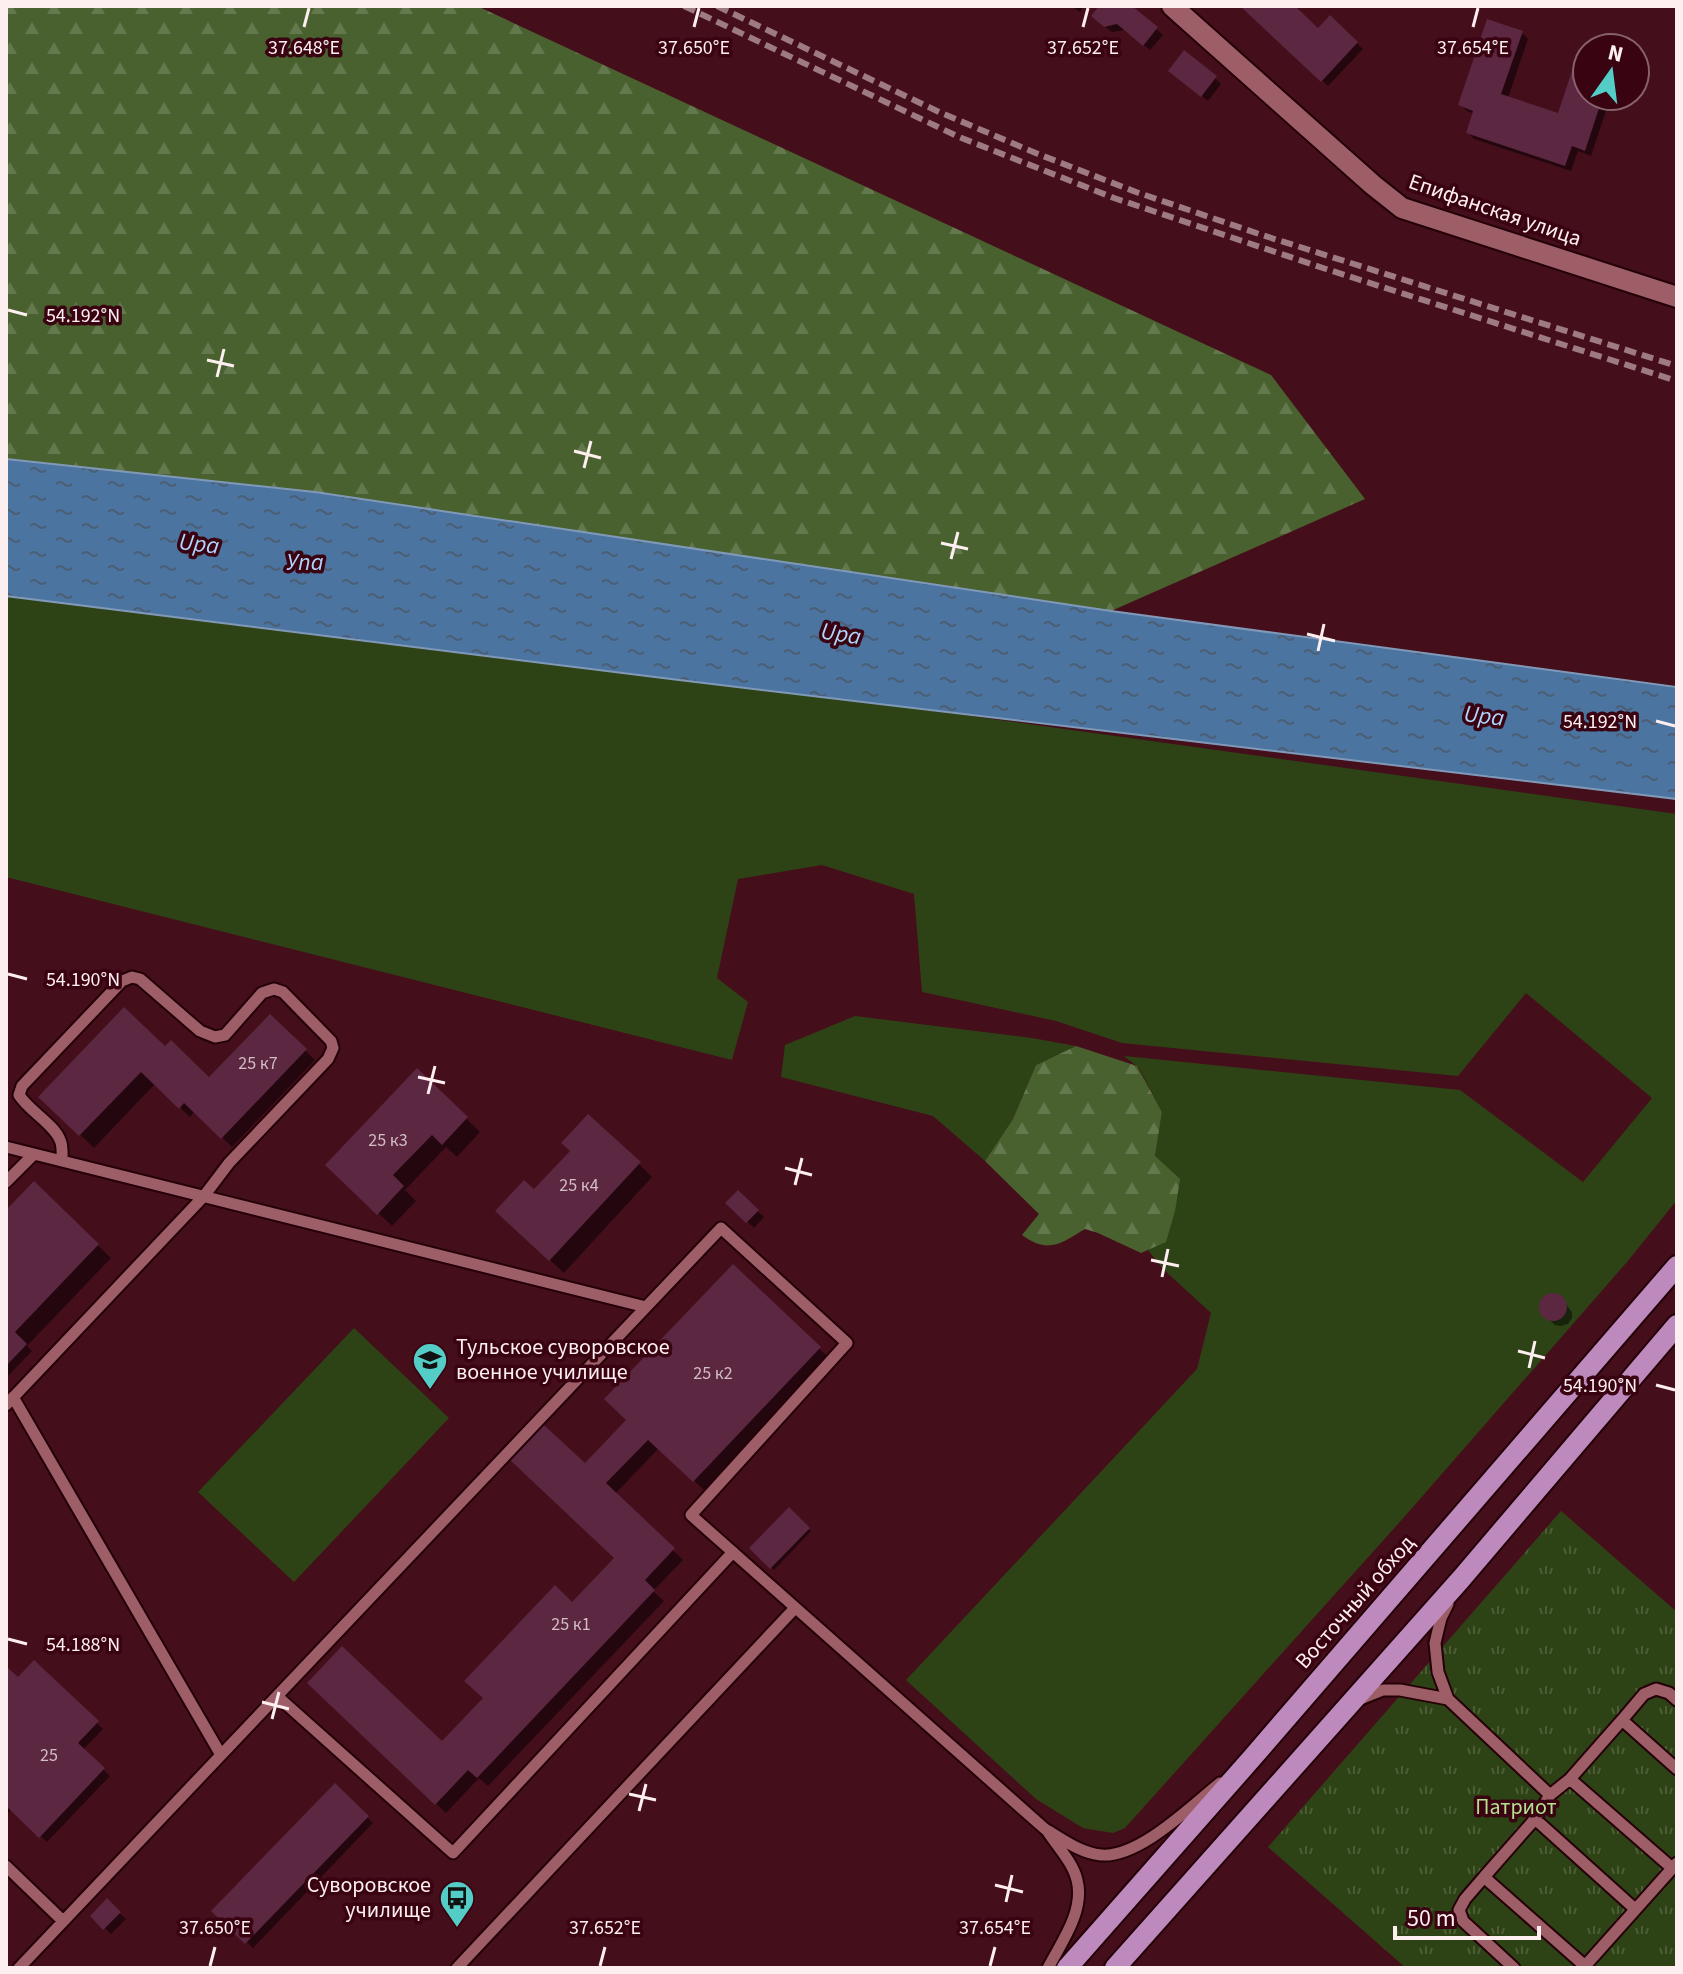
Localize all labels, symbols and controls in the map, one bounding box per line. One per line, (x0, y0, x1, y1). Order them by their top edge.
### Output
north arrow (1571, 32, 1651, 112)
text: 37.648°E (268, 34, 340, 62)
text: 37.650°E (658, 34, 730, 62)
text: 37.652°E (1047, 34, 1119, 62)
text: 37.654°E (1437, 34, 1509, 62)
text: N (1605, 36, 1627, 71)
street label: Епифанская улица (1404, 165, 1586, 255)
text: 54.192°N (46, 302, 120, 330)
water label: Upa (177, 524, 221, 564)
water label: Упа (286, 545, 324, 580)
water label: Upa (818, 614, 864, 654)
water label: Upa (1462, 696, 1506, 736)
text: 54.192°N (1563, 708, 1637, 736)
text: 54.190°N (46, 966, 120, 994)
house number: 25 к7 (238, 1051, 278, 1076)
house number: 25 к3 (368, 1128, 408, 1153)
house number: 25 к4 (559, 1173, 599, 1198)
place label: Тульское суворовское военное училище (456, 1331, 670, 1388)
school or university icon: Тульское суворовское военное училище (411, 1341, 449, 1391)
house number: 25 к2 (693, 1361, 733, 1386)
text: 54.190°N (1563, 1372, 1637, 1400)
street label: Восточный обход (1288, 1528, 1422, 1676)
house number: 25 к1 (551, 1612, 591, 1637)
text: 54.188°N (46, 1631, 120, 1659)
house number: 25 (40, 1743, 58, 1768)
park label: Патриот (1475, 1791, 1557, 1823)
place label: Суворовское училище (307, 1869, 431, 1926)
bus stop icon: Суворовское училище (438, 1879, 476, 1929)
scale bar (1395, 1890, 1539, 1940)
text: 50 m (1407, 1901, 1456, 1936)
text: 37.650°E (179, 1914, 251, 1942)
text: 37.652°E (569, 1914, 641, 1942)
text: 37.654°E (959, 1914, 1031, 1942)

